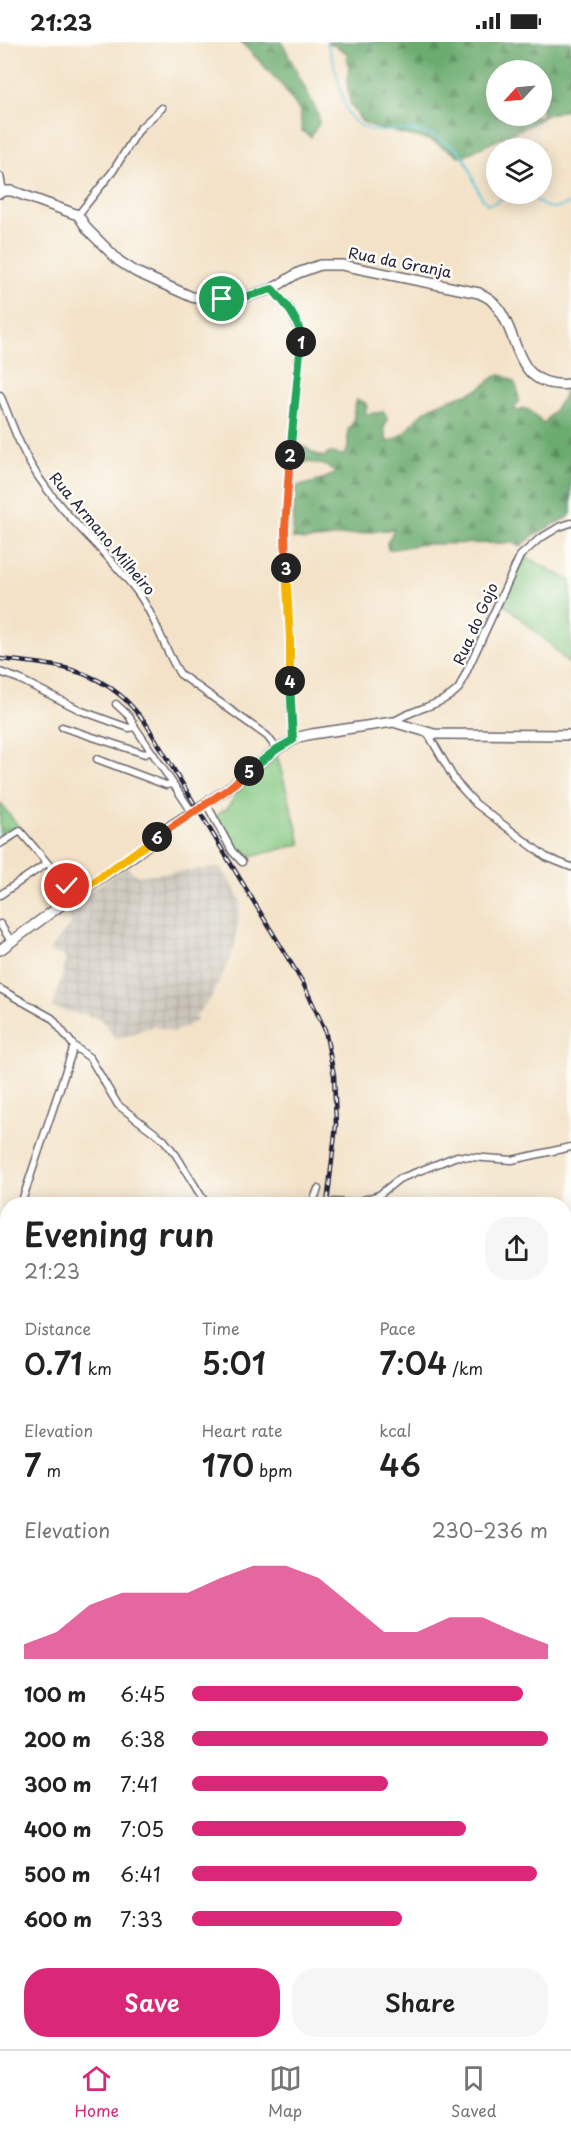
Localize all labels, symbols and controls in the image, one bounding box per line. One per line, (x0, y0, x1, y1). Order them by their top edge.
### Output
text: 21:23 (30, 5, 92, 38)
north arrow (486, 60, 552, 126)
map controls (486, 60, 552, 204)
button: layers (486, 138, 552, 204)
street label: Rua da Granja (347, 240, 455, 283)
pin (196, 273, 247, 324)
icon: arrive (205, 282, 238, 315)
pin: 1 (286, 327, 316, 357)
text: 1 (297, 330, 305, 354)
pin: 2 (275, 440, 305, 470)
text: 2 (284, 443, 296, 467)
street label: Rua Armano Milheiro (45, 466, 162, 600)
pin: 3 (271, 553, 301, 583)
text: 3 (281, 556, 291, 580)
street label: Rua do Gojo (446, 579, 503, 668)
pin: 4 (275, 666, 305, 696)
text: 4 (285, 669, 295, 693)
pin: 5 (234, 756, 264, 786)
text: 5 (244, 759, 254, 783)
pin: 6 (142, 822, 172, 852)
text: 6 (151, 825, 163, 849)
pin (41, 860, 92, 911)
icon: check (50, 869, 83, 902)
text: Evening run (24, 1208, 215, 1258)
button: share (485, 1217, 548, 1280)
text: 21:23 (24, 1256, 80, 1286)
text: Distance (24, 1316, 91, 1340)
text: Time (202, 1316, 239, 1340)
text: Pace (379, 1316, 415, 1340)
text: 0.71 (24, 1340, 83, 1385)
text: 5:01 (202, 1340, 266, 1385)
text: 7:04 (379, 1340, 447, 1385)
text: km (83, 1356, 112, 1380)
text: /km (447, 1356, 483, 1380)
text: Elevation (24, 1418, 93, 1442)
text: Heart rate (202, 1418, 282, 1442)
text: kcal (379, 1418, 411, 1442)
text: 7 (24, 1442, 41, 1487)
text: 170 (202, 1442, 254, 1487)
text: 46 (379, 1442, 421, 1487)
text: m (41, 1458, 61, 1482)
text: bpm (254, 1458, 293, 1482)
text: Elevation (24, 1515, 110, 1545)
text: 230–236 m (432, 1515, 548, 1545)
text: 100 m (24, 1679, 86, 1709)
text: 6:45 (120, 1679, 165, 1709)
text: 200 m (24, 1724, 91, 1754)
text: 6:38 (120, 1724, 165, 1754)
text: 300 m (24, 1769, 92, 1799)
text: 7:41 (120, 1769, 158, 1799)
text: 400 m (24, 1814, 92, 1844)
text: 7:05 (120, 1814, 164, 1844)
text: 500 m (24, 1859, 91, 1889)
text: 6:41 (120, 1859, 161, 1889)
text: 600 m (24, 1904, 92, 1934)
text: 7:33 (120, 1904, 163, 1934)
button: Save (24, 1968, 280, 2037)
button: Share (292, 1968, 548, 2037)
tab: Home (74, 2062, 119, 2122)
tab: Map (268, 2062, 302, 2122)
tab: Saved (451, 2062, 497, 2122)

